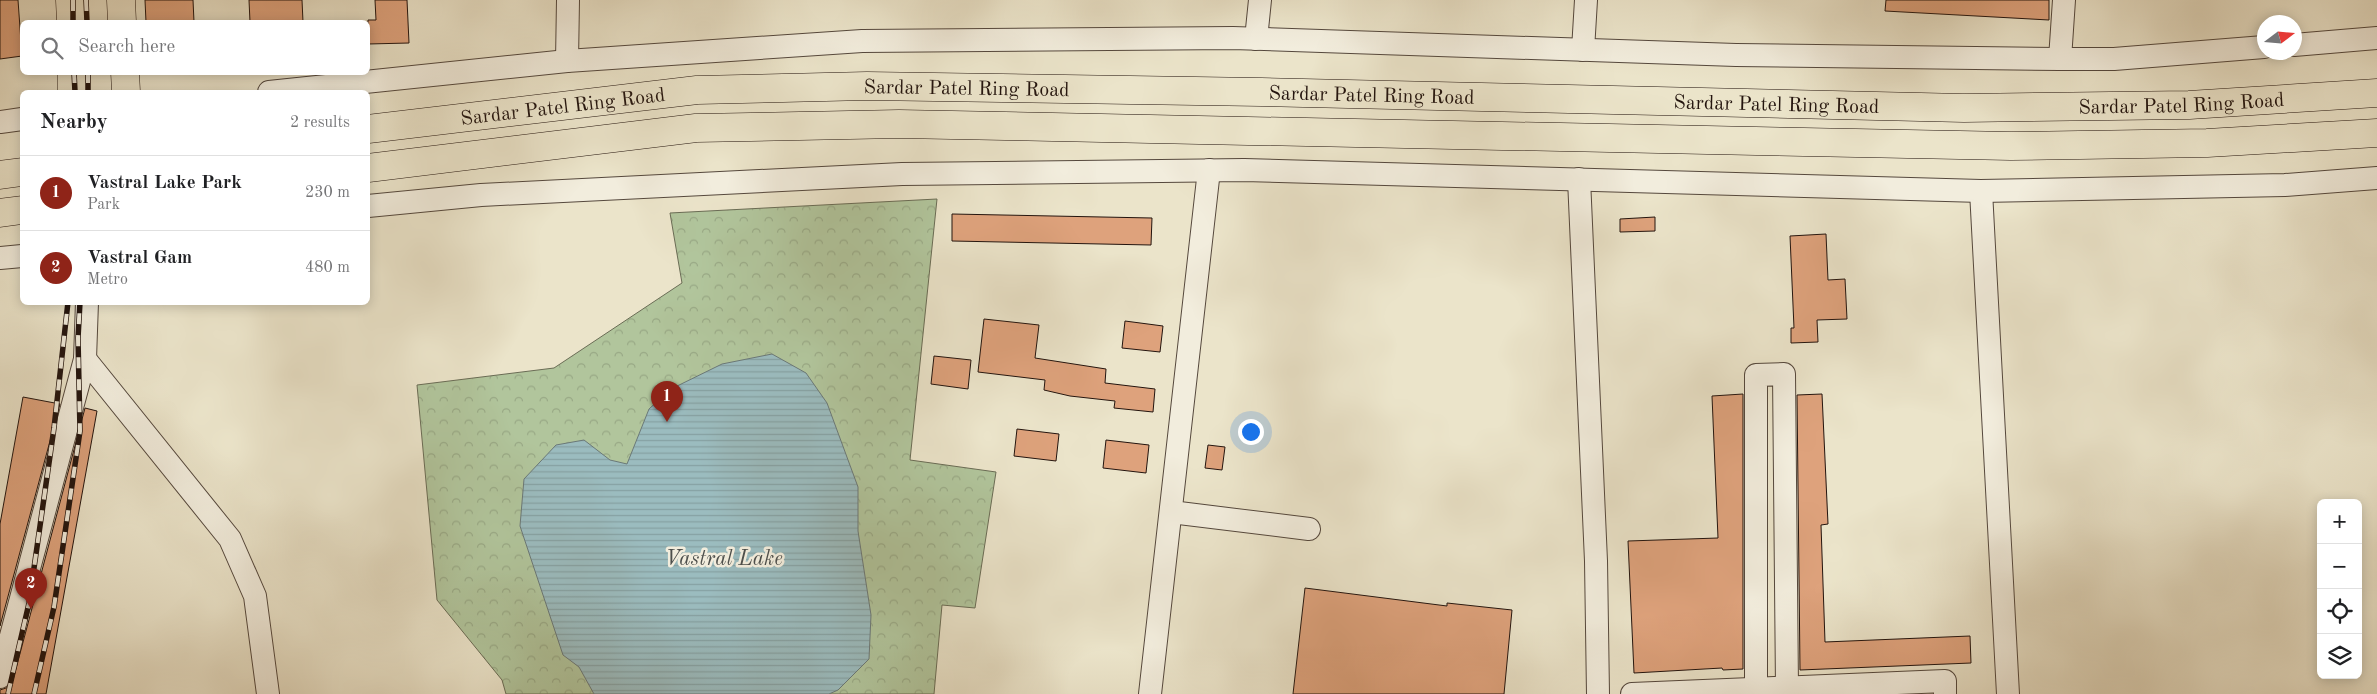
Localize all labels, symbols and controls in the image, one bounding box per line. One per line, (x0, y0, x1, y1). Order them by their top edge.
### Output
north arrow (2257, 15, 2302, 60)
search box (20, 20, 370, 75)
icon: search (38, 34, 66, 62)
text: Search here (78, 38, 175, 57)
street label: Sardar Patel Ring Road (863, 78, 1070, 101)
street label: Sardar Patel Ring Road (1268, 84, 1475, 109)
street label: Sardar Patel Ring Road (459, 86, 666, 130)
street label: Sardar Patel Ring Road (2078, 91, 2285, 118)
street label: Sardar Patel Ring Road (1673, 93, 1880, 118)
text: Nearby (40, 112, 108, 133)
text: 2 results (290, 115, 350, 131)
text: Vastral Lake Park (87, 174, 242, 193)
text: 1 (51, 185, 61, 201)
text: 230 m (305, 185, 350, 201)
text: Park (87, 197, 120, 213)
text: Vastral Gam (87, 249, 192, 268)
text: 2 (51, 260, 61, 276)
text: 480 m (305, 260, 350, 276)
text: Metro (87, 272, 128, 288)
pin: 1 (651, 381, 683, 422)
your location (1238, 419, 1264, 445)
map controls (2317, 499, 2362, 679)
button: + (2317, 499, 2362, 544)
button: − (2317, 544, 2362, 589)
water label: Vastral Lake (665, 549, 783, 570)
pin: 2 (15, 568, 47, 609)
button: locate (2317, 589, 2362, 634)
button: layers (2317, 634, 2362, 679)

